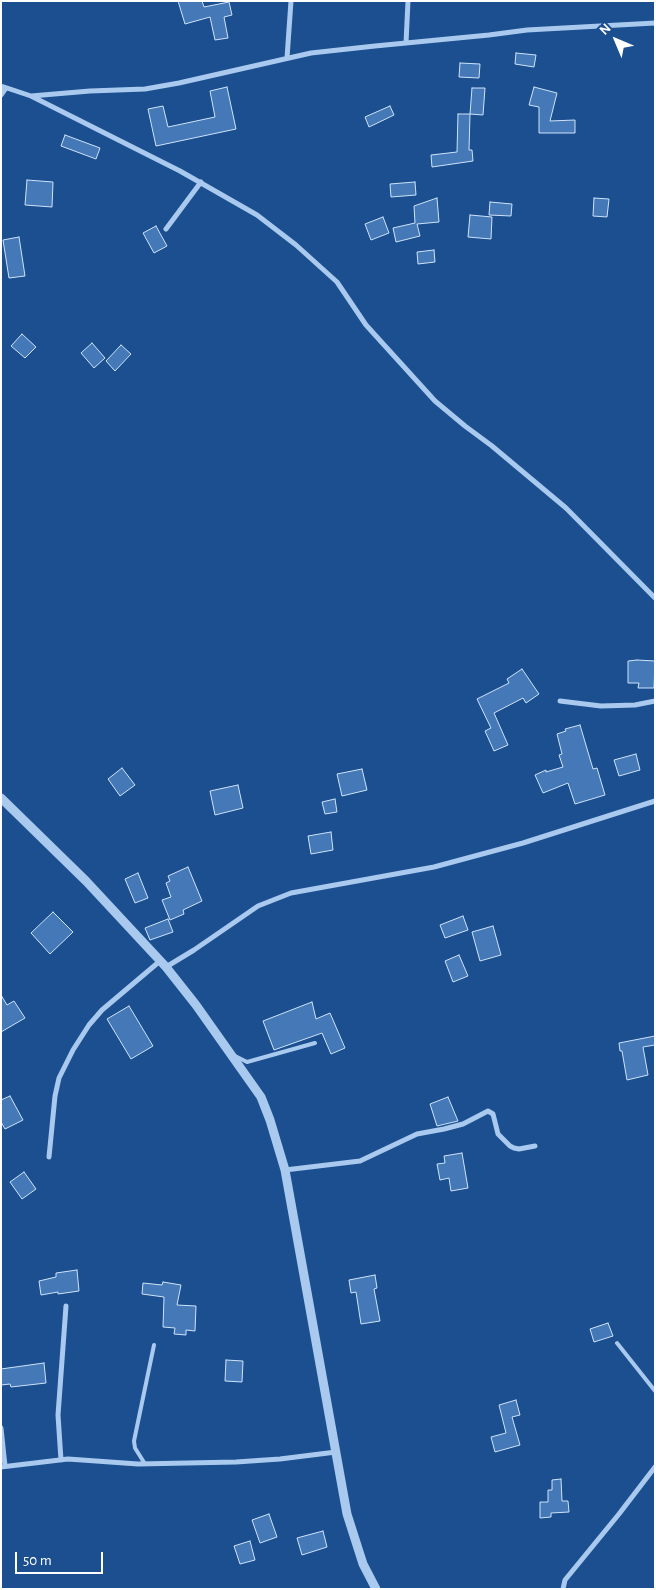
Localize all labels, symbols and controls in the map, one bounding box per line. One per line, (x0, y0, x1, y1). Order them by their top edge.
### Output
north arrow (591, 15, 641, 65)
text: N (597, 21, 614, 38)
scale bar (18, 1542, 105, 1574)
text: 50 m (23, 1553, 52, 1568)

